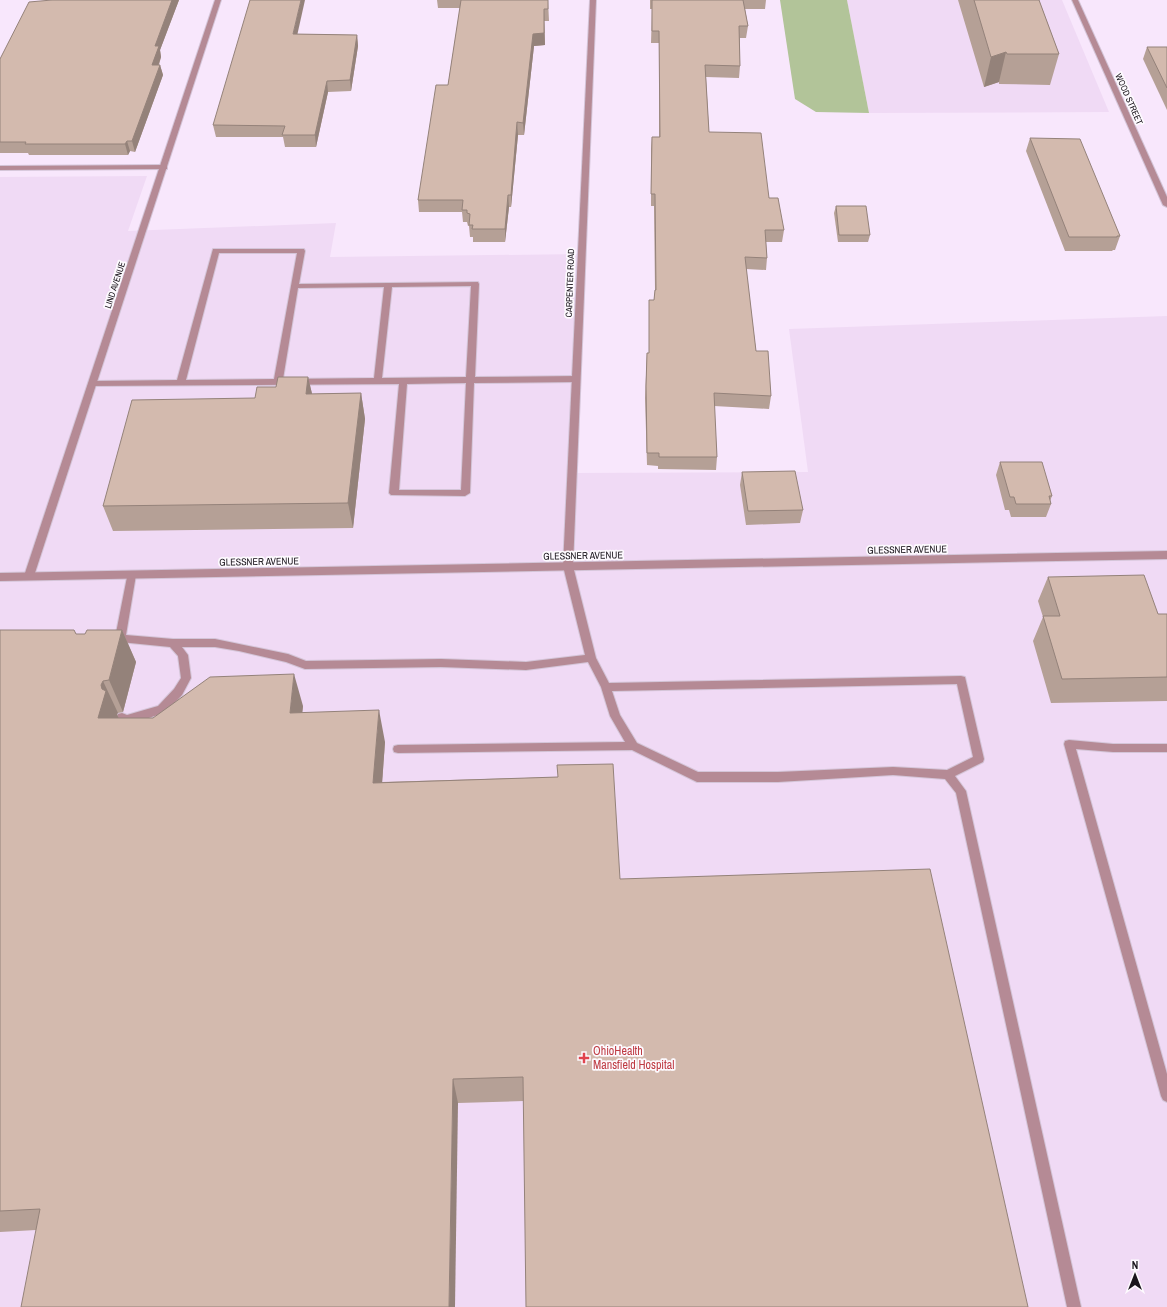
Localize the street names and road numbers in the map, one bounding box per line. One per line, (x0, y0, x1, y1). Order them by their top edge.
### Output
street label: WOOD STREET (1112, 71, 1146, 127)
street label: CARPENTER ROAD (563, 248, 577, 318)
street label: LIND AVENUE (102, 260, 128, 310)
street label: GLESSNER AVENUE (867, 542, 947, 557)
street label: GLESSNER AVENUE (543, 548, 623, 563)
street label: GLESSNER AVENUE (219, 554, 299, 569)

